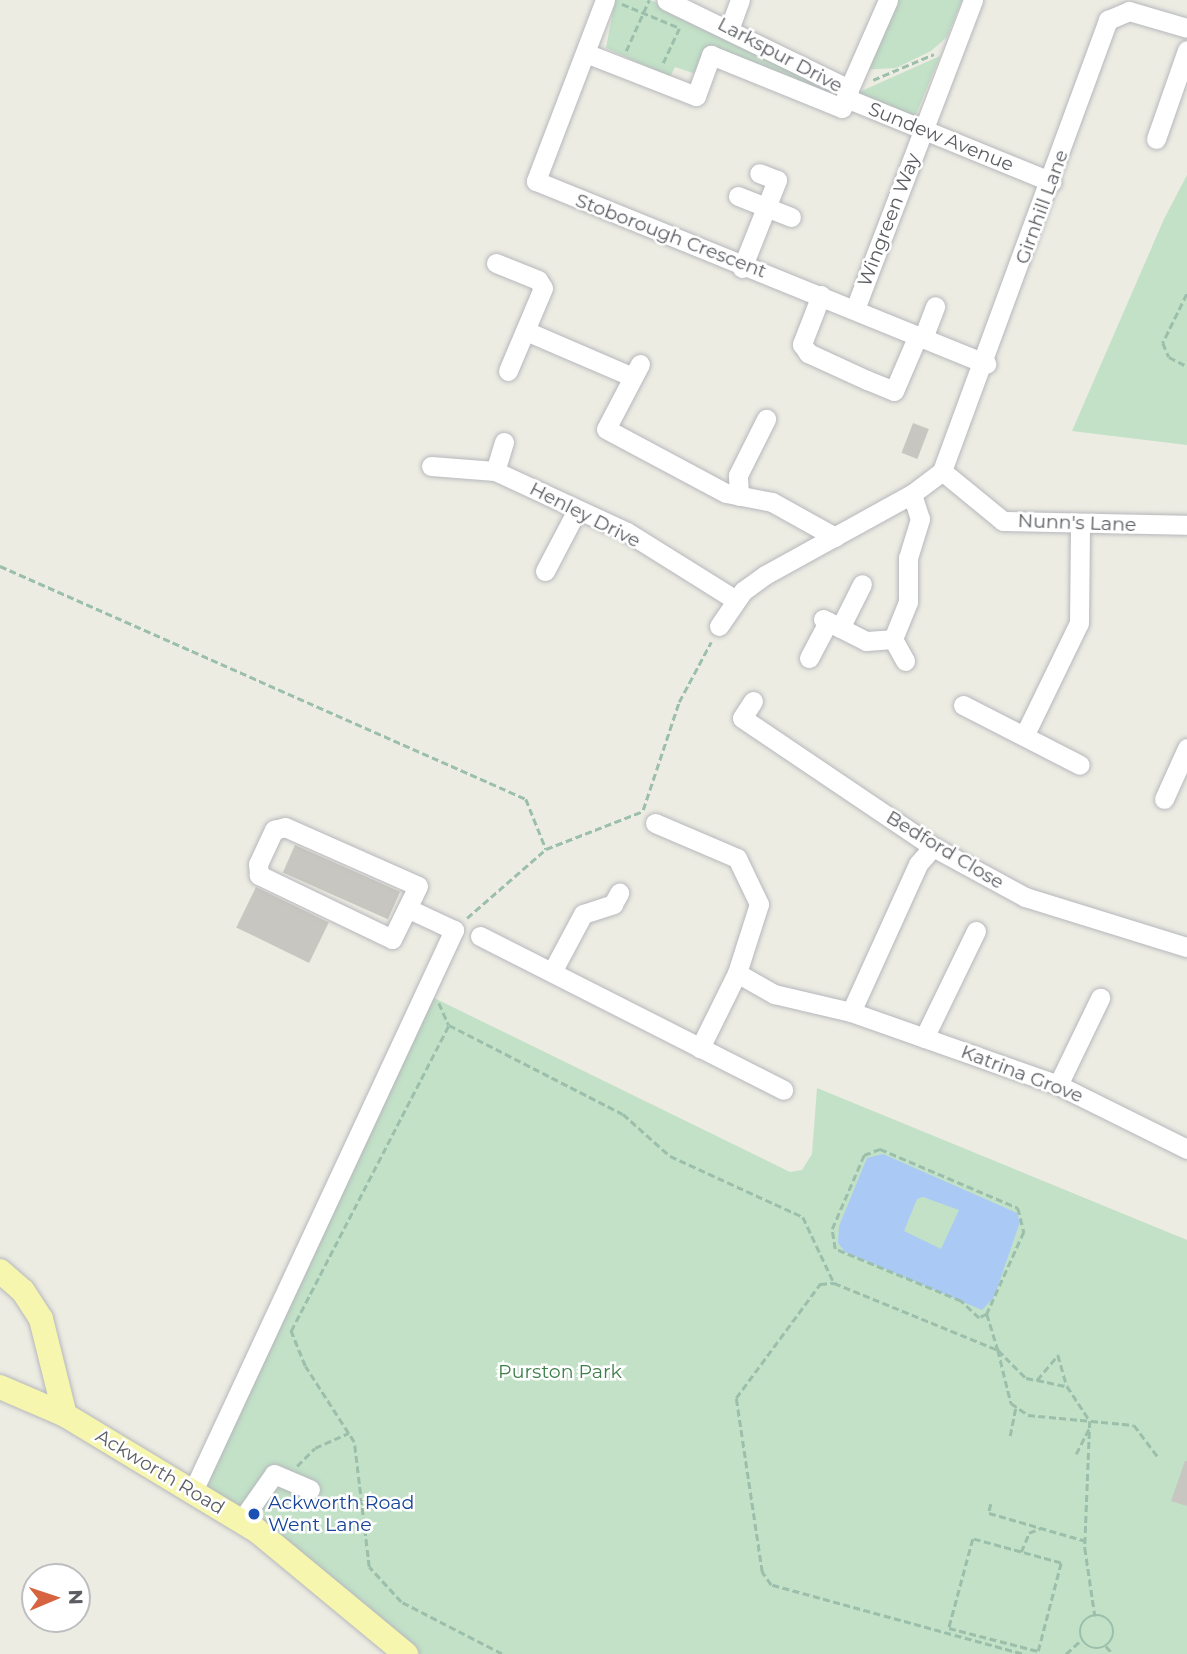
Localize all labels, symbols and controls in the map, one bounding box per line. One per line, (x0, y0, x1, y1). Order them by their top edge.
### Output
street label: Larkspur Drive (714, 12, 846, 98)
street label: Sundew Avenue (865, 97, 1017, 177)
street label: Girnhill Lane (1011, 147, 1073, 267)
street label: Wingreen Way (853, 150, 925, 290)
street label: Stoborough Crescent (572, 189, 770, 283)
street label: Henley Drive (526, 477, 644, 553)
street label: Nunn's Lane (1017, 510, 1137, 536)
street label: Bedford Close (882, 806, 1008, 894)
street label: Katrina Grove (958, 1040, 1086, 1108)
park label: Purston Park (498, 1361, 622, 1383)
street label: Ackworth Road (91, 1425, 229, 1519)
place label: Ackworth Road Went Lane (268, 1492, 414, 1536)
marker: Ackworth Road Went Lane (246, 1506, 262, 1522)
north arrow (21, 1563, 91, 1633)
text: N (64, 1589, 87, 1605)

